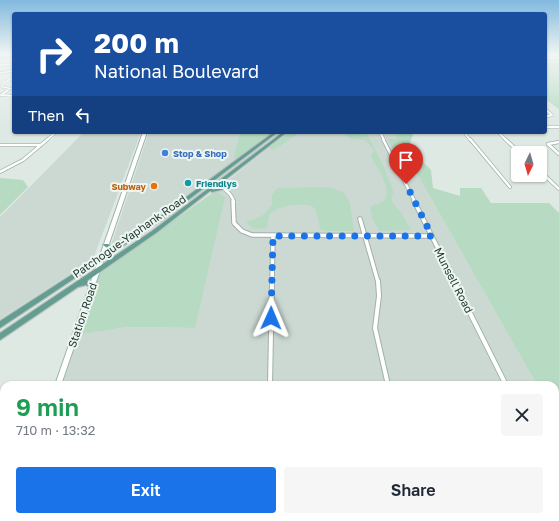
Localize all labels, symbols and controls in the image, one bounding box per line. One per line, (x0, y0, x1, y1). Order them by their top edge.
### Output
text: 200 m (94, 26, 179, 59)
icon: right (28, 28, 80, 80)
text: National Boulevard (94, 60, 259, 82)
icon: left (72, 104, 94, 126)
text: Then (28, 106, 64, 124)
pin (389, 143, 423, 184)
north arrow (511, 146, 547, 182)
map controls (511, 146, 547, 182)
marker: Stop & Shop (160, 148, 170, 158)
place label: Stop & Shop (173, 148, 227, 159)
icon: arrive (395, 149, 417, 171)
marker: Friendlys (183, 178, 193, 188)
place label: Friendlys (196, 178, 237, 189)
place label: Subway (111, 181, 147, 192)
marker: Subway (149, 181, 159, 191)
street label: Patchogue-Yaphank Road (70, 192, 188, 280)
street label: Munsell Road (432, 245, 476, 315)
street label: Station Road (65, 281, 99, 349)
position arrow (250, 297, 292, 339)
text: 9 min (16, 392, 79, 421)
button: close (501, 394, 543, 436)
text: 710 m · 13:32 (16, 422, 95, 438)
button: Exit (16, 467, 276, 513)
button: Share (284, 467, 543, 513)

